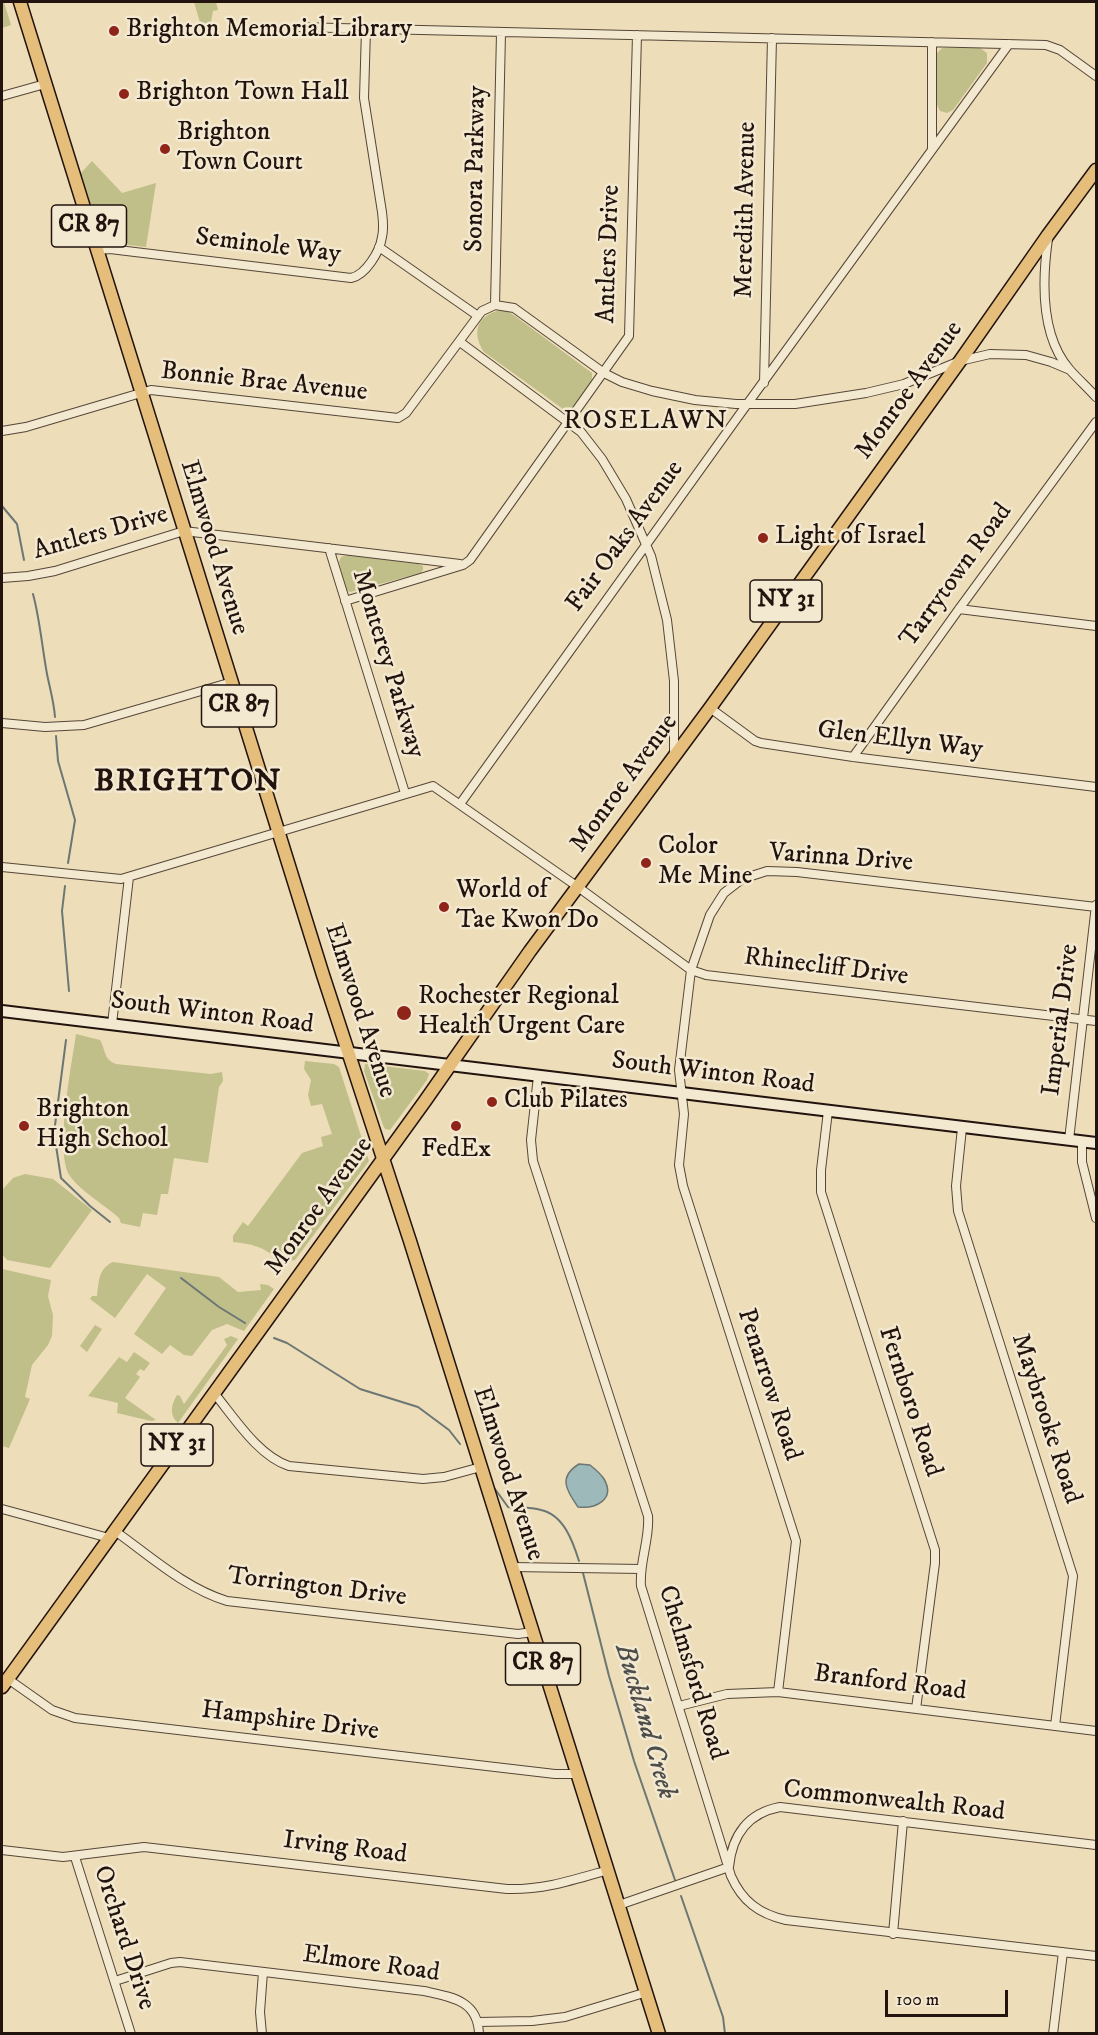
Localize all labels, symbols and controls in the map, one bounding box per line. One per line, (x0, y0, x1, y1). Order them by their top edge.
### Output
place label: Brighton Memorial Library (126, 15, 412, 47)
marker: Brighton Memorial Library (107, 24, 121, 38)
place label: Brighton Town Hall (136, 78, 349, 110)
street label: Sonora Parkway (460, 85, 494, 253)
marker: Brighton Town Hall (117, 87, 131, 101)
place label: Brighton Town Court (177, 118, 303, 180)
street label: Meredith Avenue (730, 121, 764, 299)
marker: Brighton Town Court (158, 142, 172, 156)
street label: Antlers Drive (592, 184, 628, 324)
road number: CR 87 (52, 205, 127, 247)
street label: Seminole Way (194, 223, 342, 271)
street label: Monroe Avenue (849, 316, 971, 466)
street label: Bonnie Brae Avenue (159, 357, 369, 409)
district label: ROSELAWN (563, 406, 729, 438)
street label: Fair Oaks Avenue (561, 455, 691, 619)
street label: Elmwood Avenue (172, 457, 254, 639)
street label: Tarrytown Road (894, 498, 1020, 654)
street label: Antlers Drive (30, 500, 172, 568)
place label: Light of Israel (775, 522, 926, 554)
marker: Light of Israel (756, 531, 770, 545)
street label: Monterey Parkway (344, 566, 430, 762)
road number: NY 31 (750, 580, 822, 622)
road number: CR 87 (202, 685, 276, 727)
street label: Monroe Avenue (564, 709, 686, 859)
street label: Glen Ellyn Way (815, 715, 985, 767)
district label: BRIGHTON (94, 764, 282, 802)
place label: Color Me Mine (658, 832, 752, 894)
street label: Varinna Drive (768, 838, 914, 880)
marker: Color Me Mine (639, 856, 653, 870)
place label: World of Tae Kwon Do (456, 876, 599, 938)
marker: World of Tae Kwon Do (437, 900, 451, 914)
street label: Elmwood Avenue (316, 920, 402, 1102)
street label: Rhinecliff Drive (742, 942, 910, 994)
street label: Imperial Drive (1037, 942, 1087, 1098)
place label: Rochester Regional Health Urgent Care (418, 982, 625, 1044)
street label: South Winton Road (109, 986, 315, 1042)
marker: Rochester Regional Health Urgent Care (395, 1004, 413, 1022)
street label: South Winton Road (610, 1046, 816, 1102)
place label: Club Pilates (504, 1086, 628, 1118)
place label: Brighton High School (36, 1095, 168, 1156)
marker: Club Pilates (485, 1095, 499, 1109)
marker: Brighton High School (17, 1119, 31, 1133)
marker: FedEx (449, 1119, 463, 1133)
street label: Monroe Avenue (259, 1132, 381, 1282)
place label: FedEx (421, 1135, 491, 1167)
street label: Penarrow Road (729, 1305, 807, 1465)
street label: Fernboro Road (870, 1323, 948, 1481)
street label: Maybrooke Road (1003, 1330, 1087, 1508)
street label: Elmwood Avenue (464, 1383, 550, 1565)
road number: NY 31 (141, 1424, 213, 1466)
street label: Torrington Drive (226, 1562, 408, 1614)
street label: Chelmsford Road (650, 1582, 732, 1764)
water label: Buckland Creek (606, 1641, 682, 1803)
road number: CR 87 (506, 1643, 580, 1685)
street label: Branford Road (812, 1659, 968, 1709)
street label: Hampshire Drive (200, 1696, 380, 1748)
street label: Commonwealth Road (782, 1775, 1006, 1829)
street label: Irving Road (281, 1826, 409, 1872)
street label: Orchard Drive (85, 1862, 161, 2014)
street label: Elmore Road (300, 1940, 442, 1990)
scale bar (888, 1978, 1011, 2016)
text: 100 m (896, 1989, 939, 2011)

